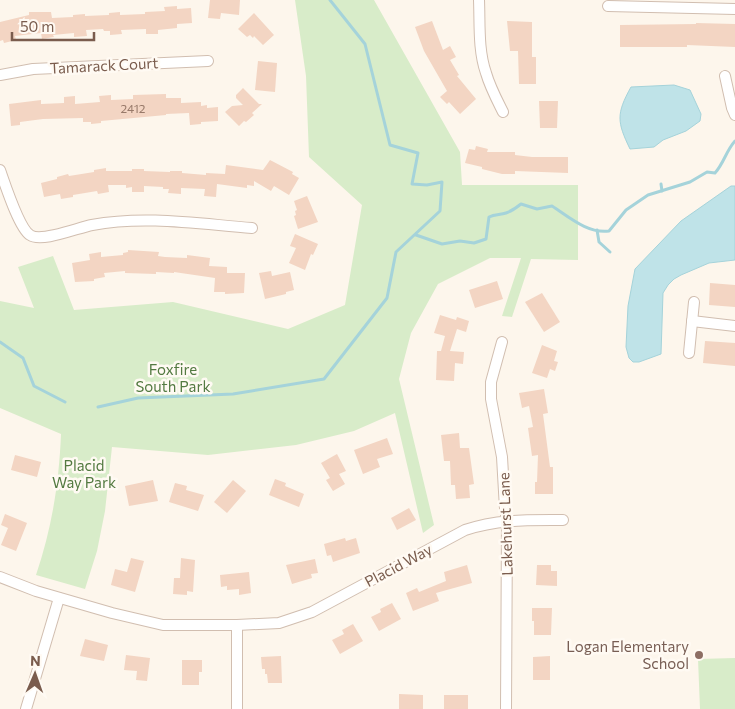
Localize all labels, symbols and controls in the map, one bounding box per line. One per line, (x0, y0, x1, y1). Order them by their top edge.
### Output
scale bar (12, 10, 95, 42)
text: 50 m (20, 17, 54, 35)
street label: Tamarack Court (49, 53, 159, 77)
house number: 2412 (120, 101, 146, 115)
park label: Foxfire South Park (135, 360, 211, 395)
park label: Placid Way Park (52, 456, 116, 491)
street label: Lakehurst Lane (494, 472, 516, 576)
street label: Placid Way (361, 540, 435, 590)
place label: Logan Elementary School (566, 637, 689, 672)
north arrow (10, 649, 60, 699)
marker: Logan Elementary School (693, 649, 705, 661)
text: N (30, 652, 41, 669)

